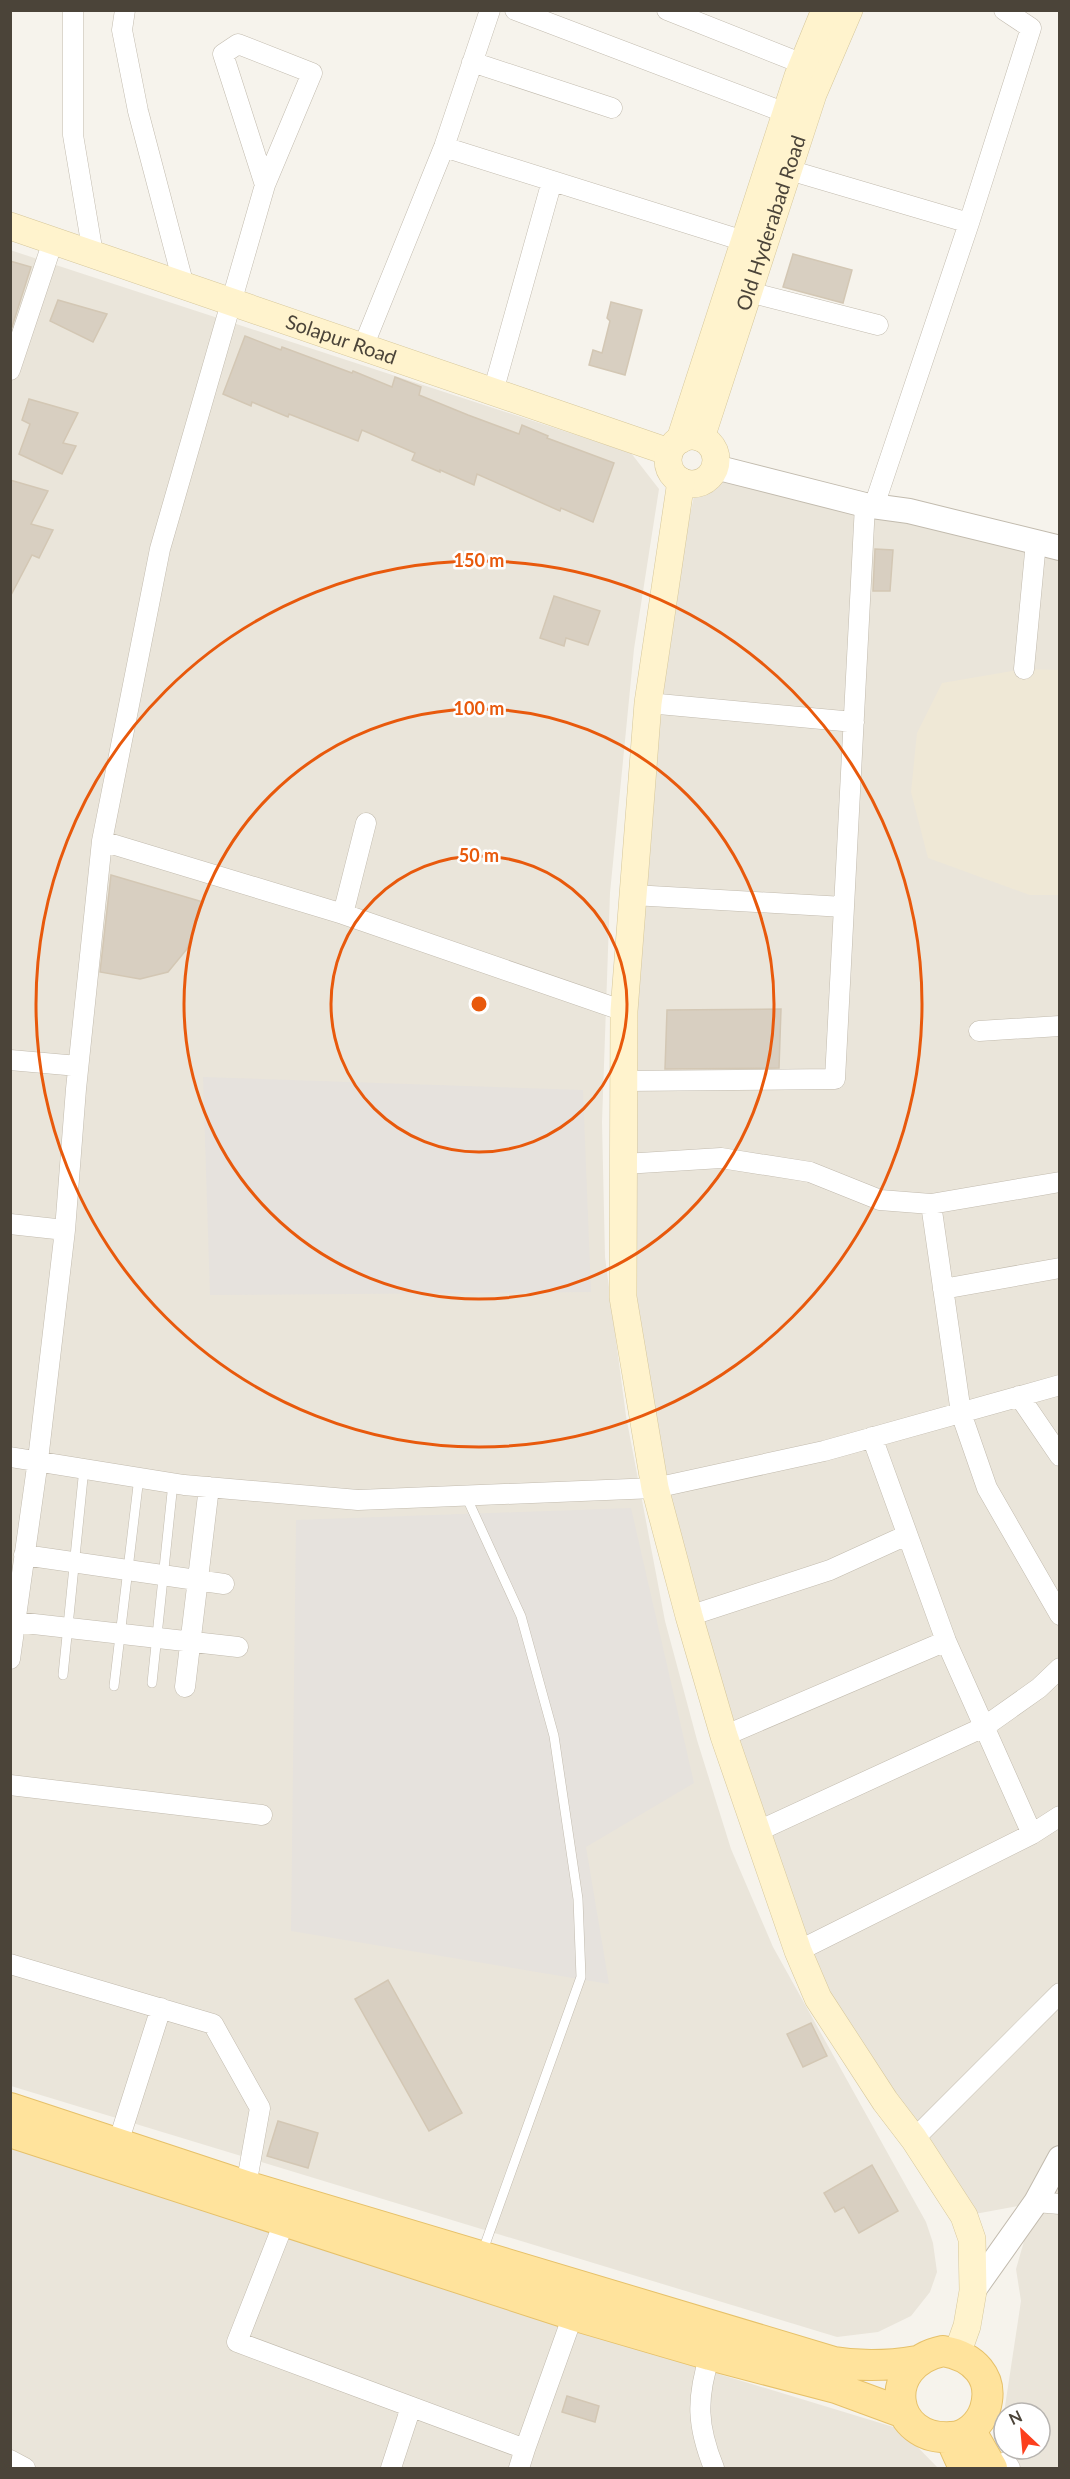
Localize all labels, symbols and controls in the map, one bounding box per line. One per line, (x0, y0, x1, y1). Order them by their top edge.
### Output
street label: Old Hyderabad Road (730, 132, 810, 313)
street label: Solapur Road (283, 308, 400, 369)
text: 150 m (454, 549, 504, 571)
text: 100 m (454, 697, 504, 719)
text: 50 m (459, 844, 499, 866)
centre of rings (469, 994, 489, 1014)
north arrow (992, 2401, 1052, 2461)
text: N (1006, 2406, 1025, 2428)

